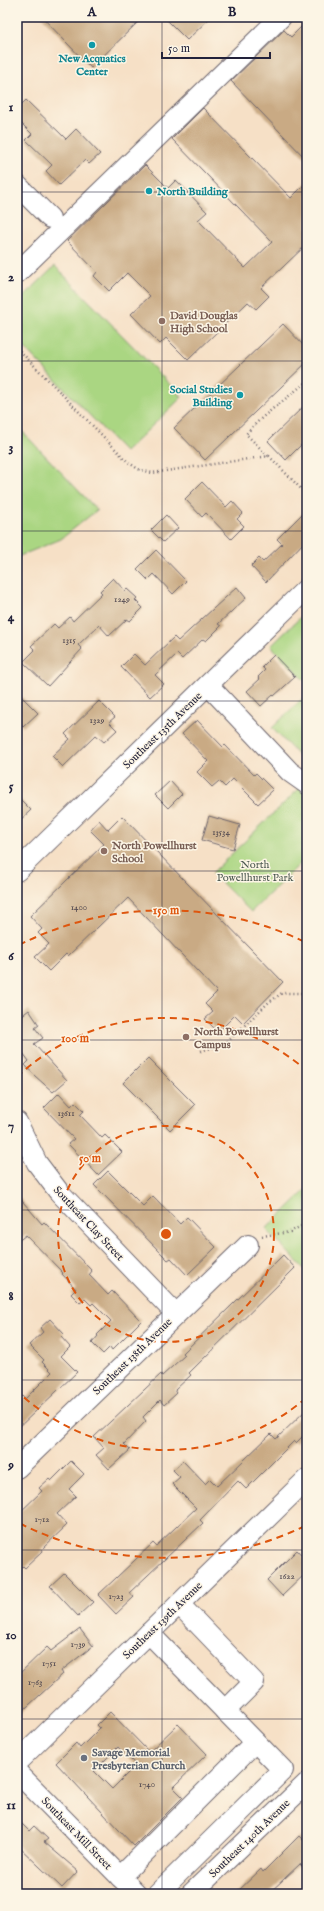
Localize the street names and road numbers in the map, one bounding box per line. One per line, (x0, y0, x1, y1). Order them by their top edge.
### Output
street label: Southeast 135th Avenue (120, 689, 205, 772)
street label: Southeast Clay Street (50, 1183, 127, 1264)
street label: Southeast 138th Avenue (90, 1315, 175, 1398)
street label: Southeast 139th Avenue (120, 1579, 205, 1662)
street label: Southeast Mill Street (38, 1794, 115, 1873)
street label: Southeast 140th Avenue (206, 1796, 293, 1881)

